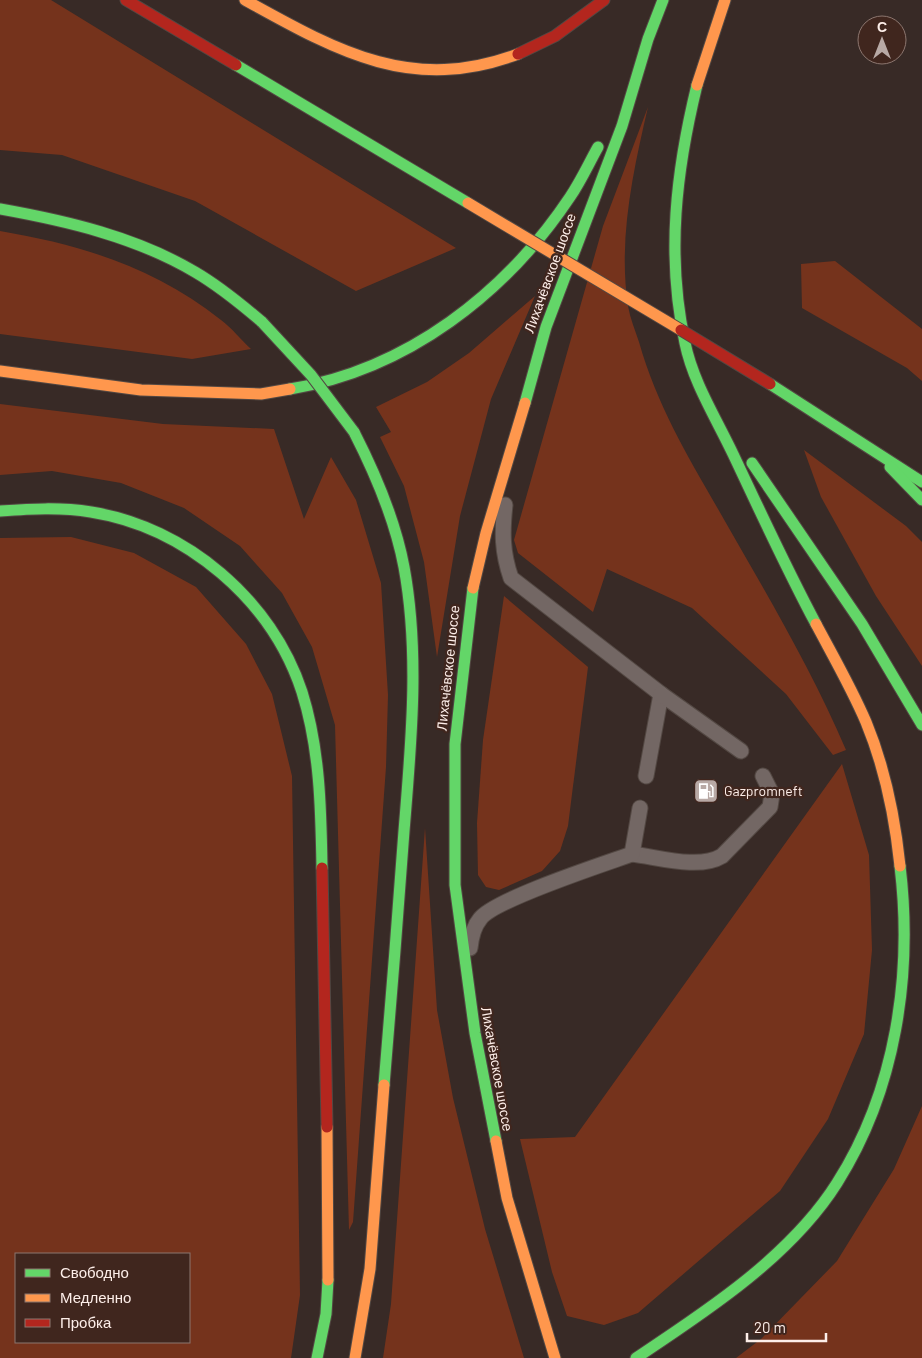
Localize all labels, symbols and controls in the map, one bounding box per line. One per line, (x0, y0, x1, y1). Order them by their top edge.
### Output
north arrow (857, 15, 907, 65)
text: С (877, 18, 887, 35)
street label: Лихачёвское шоссе (520, 210, 579, 335)
street label: Лихачёвское шоссе (432, 604, 463, 732)
fuel station icon: Gazpromneft (693, 778, 719, 804)
place label: Gazpromneft (724, 782, 803, 799)
street label: Лихачёвское шоссе (478, 1005, 517, 1133)
legend (15, 1253, 190, 1343)
text: Свободно (60, 1263, 129, 1281)
text: Медленно (60, 1288, 131, 1306)
scale bar (747, 1310, 826, 1342)
text: Пробка (60, 1313, 112, 1331)
text: 20 m (754, 1318, 786, 1336)

